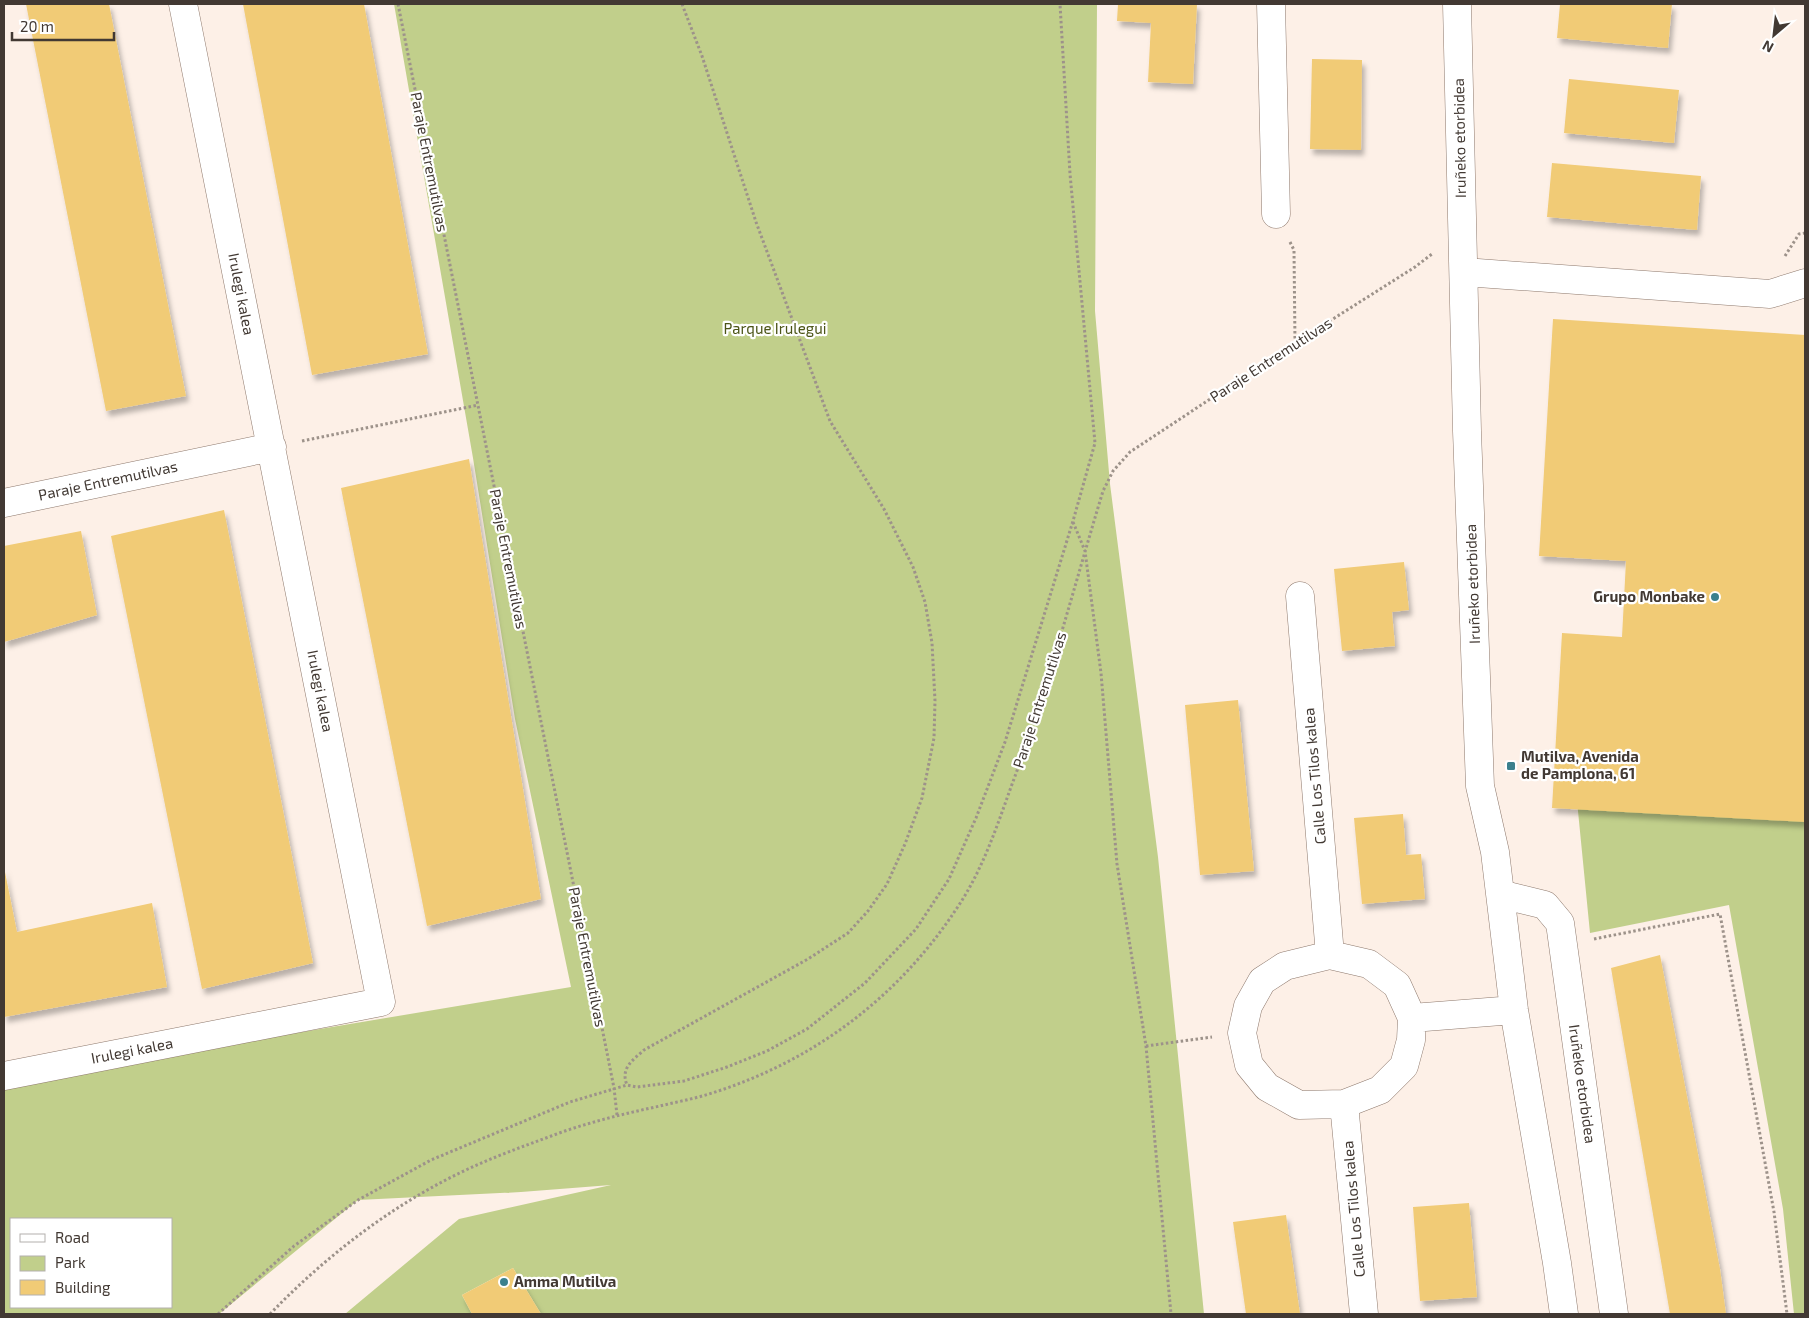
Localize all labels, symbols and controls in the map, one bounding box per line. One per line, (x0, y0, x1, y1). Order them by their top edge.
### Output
scale bar (12, 10, 115, 42)
north arrow (1749, 10, 1799, 60)
text: 20 m (20, 17, 54, 35)
text: N (1759, 37, 1776, 57)
street label: Iruñeko etorbidea (1449, 78, 1469, 198)
street label: Paraje Entremutilvas (407, 90, 452, 233)
street label: Irulegi kalea (225, 251, 259, 336)
street label: Paraje Entremutilvas (1206, 313, 1335, 406)
park label: Parque Irulegui (723, 319, 827, 337)
street label: Paraje Entremutilvas (36, 456, 179, 505)
street label: Paraje Entremutilvas (486, 487, 531, 630)
street label: Iruñeko etorbidea (1461, 524, 1483, 644)
place label: Grupo Monbake (1593, 587, 1705, 605)
marker: Grupo Monbake (1709, 591, 1721, 603)
street label: Paraje Entremutilvas (1009, 629, 1071, 770)
street label: Irulegi kalea (304, 648, 338, 733)
street label: Calle Los Tilos kalea (1299, 707, 1329, 845)
place label: Mutilva, Avenida de Pamplona, 61 (1521, 747, 1639, 782)
marker: Mutilva, Avenida de Pamplona, 61 (1505, 760, 1517, 772)
street label: Paraje Entremutilvas (565, 885, 610, 1028)
street label: Iruñeko etorbidea (1566, 1023, 1600, 1145)
street label: Irulegi kalea (89, 1033, 174, 1067)
street label: Calle Los Tilos kalea (1338, 1140, 1368, 1278)
legend (10, 1218, 172, 1308)
text: Road (55, 1228, 90, 1246)
text: Park (55, 1253, 86, 1271)
place label: Amma Mutilva (514, 1272, 616, 1290)
marker: Amma Mutilva (498, 1276, 510, 1288)
text: Building (55, 1278, 111, 1296)

